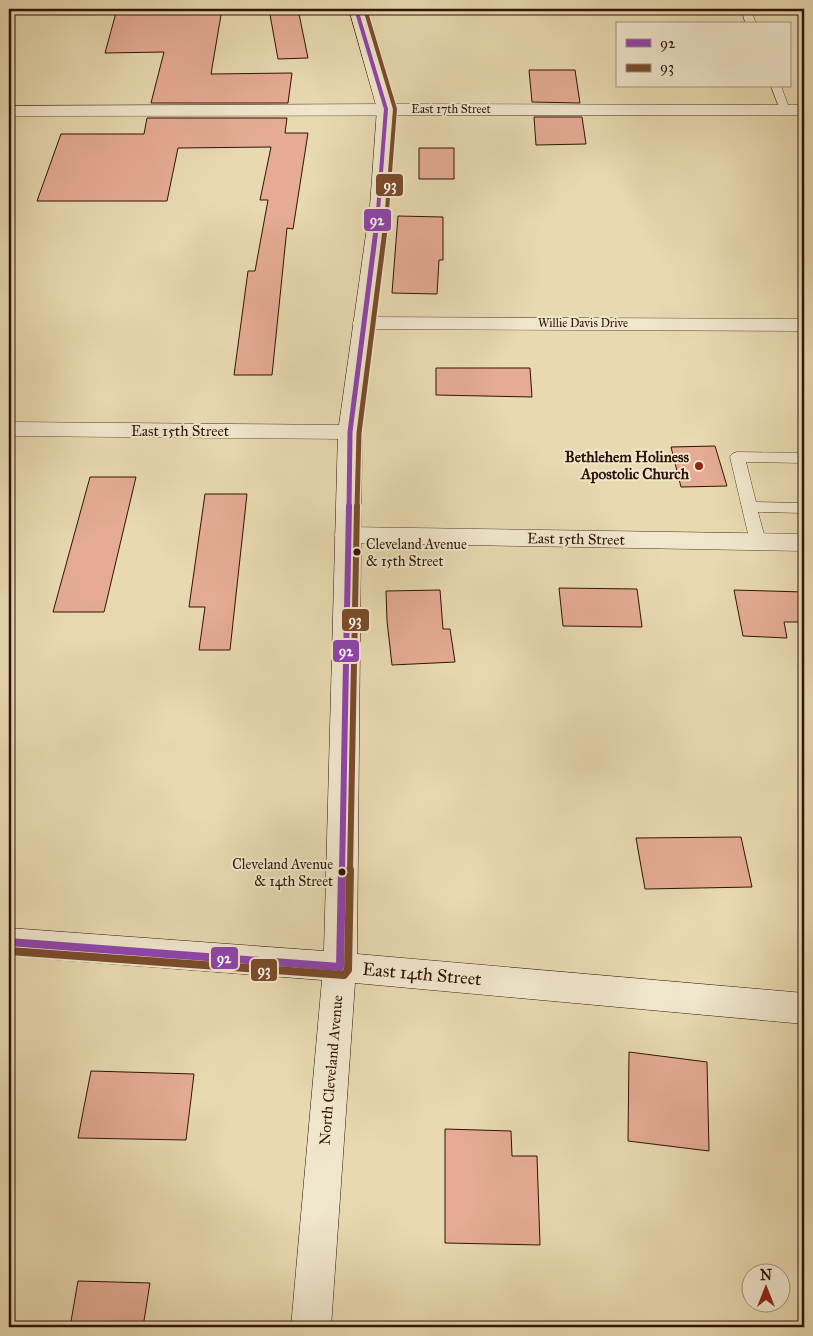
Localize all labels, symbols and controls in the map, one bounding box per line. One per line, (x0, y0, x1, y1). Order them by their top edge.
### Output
legend (616, 22, 790, 88)
text: 92 (660, 34, 676, 52)
text: 93 (660, 58, 674, 76)
street label: East 17th Street (411, 102, 491, 116)
line badge: 93 (375, 173, 404, 197)
text: 93 (383, 177, 397, 195)
line badge: 92 (363, 208, 392, 232)
text: 92 (370, 212, 385, 230)
street label: Willie Davis Drive (538, 316, 628, 330)
street label: East 15th Street (131, 422, 230, 440)
place label: Bethlehem Holiness Apostolic Church (565, 448, 690, 484)
marker: Bethlehem Holiness Apostolic Church (693, 460, 705, 472)
street label: East 15th Street (527, 529, 626, 549)
place label: Cleveland Avenue & 15th Street (366, 536, 467, 570)
marker: Cleveland Avenue & 15th Street (352, 547, 362, 557)
line badge: 93 (341, 608, 370, 632)
text: 93 (348, 612, 362, 630)
line badge: 92 (332, 639, 360, 663)
text: 92 (339, 643, 354, 661)
place label: Cleveland Avenue & 14th Street (232, 856, 333, 890)
marker: Cleveland Avenue & 14th Street (337, 867, 347, 877)
line badge: 92 (210, 946, 239, 970)
text: 92 (217, 950, 232, 968)
line badge: 93 (250, 958, 278, 982)
street label: East 14th Street (362, 958, 483, 990)
text: 93 (257, 962, 271, 980)
street label: North Cleveland Avenue (315, 994, 347, 1146)
north arrow (740, 1264, 790, 1314)
text: N (760, 1267, 772, 1284)

